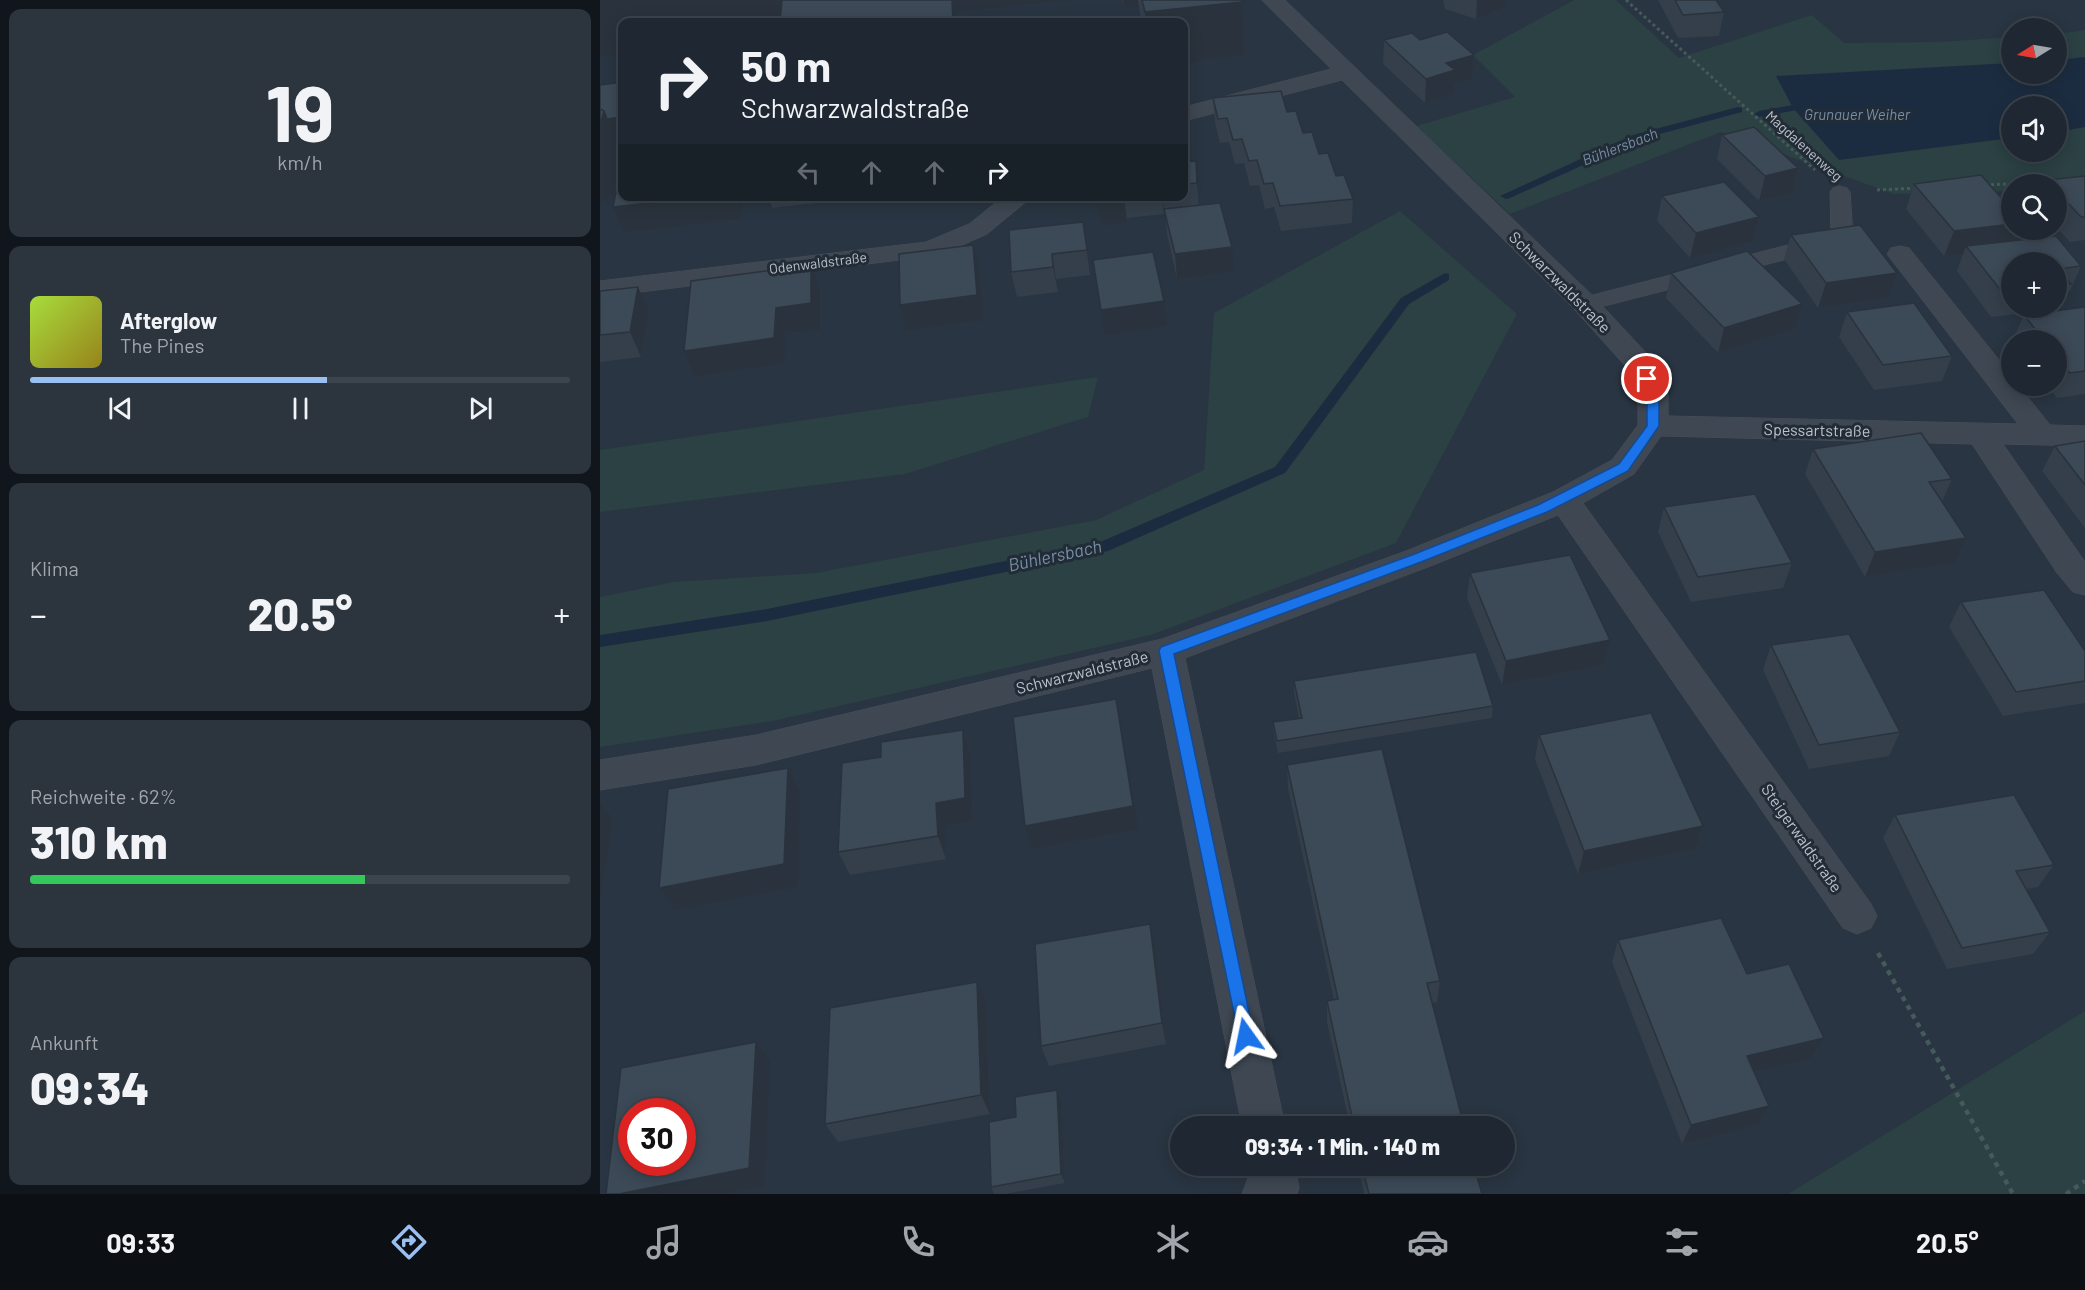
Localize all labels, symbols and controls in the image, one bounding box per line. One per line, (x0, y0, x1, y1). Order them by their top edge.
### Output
north arrow (2001, 18, 2067, 84)
map controls (2001, 18, 2067, 396)
text: 50 m (741, 40, 831, 90)
icon: right (642, 42, 720, 120)
text: 19 (265, 64, 335, 158)
text: Schwarzwaldstraße (741, 91, 970, 123)
button: sound (2001, 96, 2067, 162)
water label: Grunauer Weiher (1804, 105, 1911, 123)
street label: Magdalenenweg (1762, 107, 1846, 184)
water label: Bühlersbach (1579, 123, 1660, 169)
text: km/h (277, 150, 323, 174)
icon: left (792, 156, 825, 189)
icon: ahead (855, 156, 888, 189)
icon: ahead (918, 156, 951, 189)
icon: right (981, 156, 1014, 189)
button: search (2001, 174, 2067, 240)
street label: Schwarzwaldstraße (1506, 227, 1615, 336)
street label: Odenwaldstraße (768, 248, 868, 277)
button: + (2001, 252, 2067, 318)
text: Afterglow (120, 307, 217, 333)
button: − (2001, 330, 2067, 396)
text: The Pines (120, 333, 204, 357)
pin (1621, 353, 1672, 404)
icon: arrive (1630, 362, 1663, 395)
icon: previous (104, 392, 137, 425)
icon: pause (284, 392, 317, 425)
icon: next (464, 392, 497, 425)
street label: Spessartstraße (1764, 419, 1870, 440)
water label: Bühlersbach (1006, 534, 1104, 576)
text: Klima (30, 556, 79, 580)
text: 20.5° (248, 586, 352, 640)
text: − (30, 594, 47, 634)
text: + (554, 594, 570, 634)
street label: Schwarzwaldstraße (1014, 646, 1150, 697)
street label: Steigerwaldstraße (1758, 780, 1847, 895)
text: Reichweite · 62% (30, 784, 177, 808)
text: 310 km (30, 814, 168, 868)
position arrow (1214, 1004, 1278, 1068)
text: Ankunft (30, 1030, 99, 1054)
text: 09:34 (30, 1060, 149, 1114)
speed limit sign: 30 (618, 1098, 696, 1176)
text: 09:34 · 1 Min. · 140 m (1245, 1133, 1440, 1159)
icon: directions (388, 1221, 430, 1263)
icon: music (643, 1221, 685, 1263)
icon: phone (897, 1221, 939, 1263)
icon: climate (1152, 1221, 1194, 1263)
icon: car (1407, 1221, 1449, 1263)
icon: filters (1661, 1221, 1703, 1263)
text: 09:33 (106, 1226, 175, 1258)
text: 20.5° (1916, 1226, 1979, 1258)

